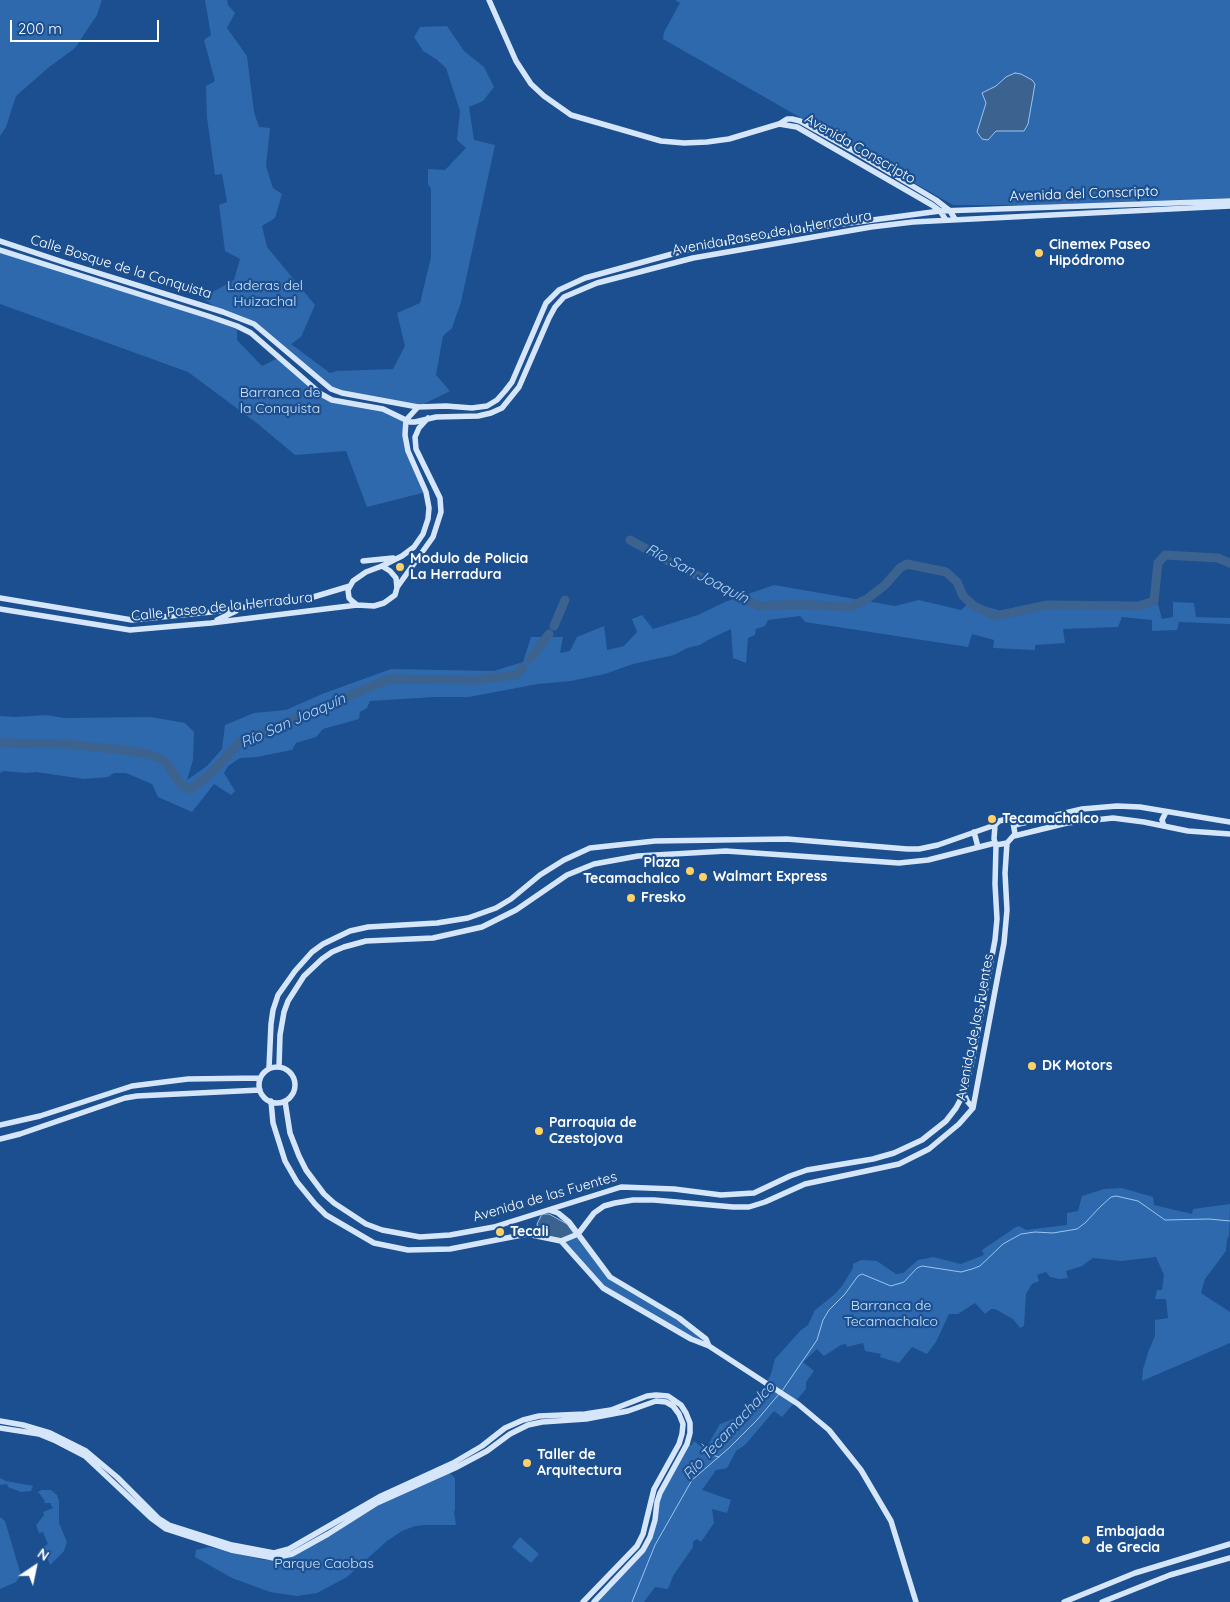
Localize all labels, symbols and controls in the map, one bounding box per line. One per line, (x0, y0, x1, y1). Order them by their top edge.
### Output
scale bar (12, 10, 161, 42)
text: 200 m (18, 19, 62, 38)
street label: Avenida Conscripto (802, 110, 918, 188)
street label: Avenida del Conscripto (1009, 183, 1159, 205)
street label: Avenida Paseo de la Herradura (671, 207, 873, 259)
street label: Calle Bosque de la Conquista (28, 231, 214, 303)
place label: Cinemex Paseo Hipódromo (1049, 237, 1150, 270)
marker: Cinemex Paseo Hipódromo (1033, 247, 1045, 259)
park label: Laderas del Huizachal (227, 278, 303, 310)
park label: Barranca de la Conquista (240, 385, 320, 418)
water label: Río San Joaquín (643, 540, 751, 608)
place label: Modulo de Policia La Herradura (410, 551, 528, 584)
marker: Modulo de Policia La Herradura (394, 561, 406, 573)
street label: Calle Paseo de la Herradura (130, 589, 314, 625)
water label: Río San Joaquín (238, 690, 348, 752)
place label: Tecamachalco (1002, 811, 1099, 827)
marker: Tecamachalco (986, 813, 998, 825)
place label: Plaza Tecamachalco (583, 855, 680, 888)
marker: Plaza Tecamachalco (684, 865, 696, 877)
place label: Walmart Express (713, 869, 827, 885)
marker: Walmart Express (697, 871, 709, 883)
place label: Fresko (641, 890, 686, 906)
marker: Fresko (625, 892, 637, 904)
street label: Avenida de las Fuentes (953, 952, 997, 1102)
place label: DK Motors (1042, 1058, 1113, 1074)
marker: DK Motors (1026, 1060, 1038, 1072)
place label: Parroquia de Czestojova (549, 1115, 637, 1148)
marker: Parroquia de Czestojova (533, 1125, 545, 1137)
street label: Avenida de las Fuentes (471, 1168, 619, 1226)
place label: Tecali (510, 1224, 548, 1240)
marker: Tecali (494, 1226, 506, 1238)
park label: Barranca de Tecamachalco (844, 1298, 938, 1330)
water label: Río Tecamachalco (679, 1378, 779, 1484)
place label: Taller de Arquitectura (537, 1447, 622, 1480)
marker: Taller de Arquitectura (521, 1457, 533, 1469)
place label: Embajada de Grecia (1096, 1524, 1165, 1556)
marker: Embajada de Grecia (1080, 1534, 1092, 1546)
north arrow (10, 1542, 60, 1592)
text: N (34, 1544, 53, 1565)
park label: Parque Caobas (274, 1556, 374, 1572)

